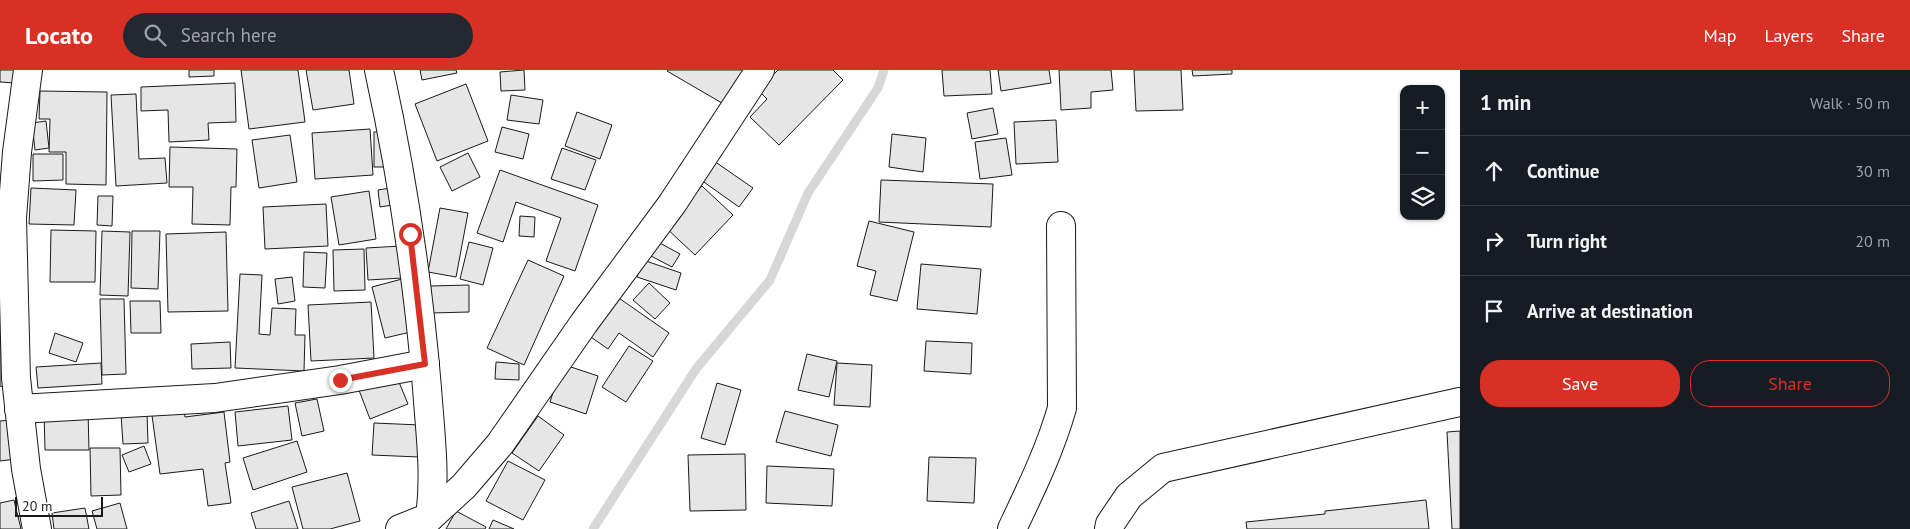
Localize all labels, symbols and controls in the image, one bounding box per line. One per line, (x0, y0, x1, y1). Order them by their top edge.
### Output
search box (123, 13, 473, 58)
text: Locato (25, 20, 93, 51)
icon: search (141, 21, 169, 49)
text: Search here (181, 23, 277, 47)
text: Map (1704, 24, 1736, 47)
text: Layers (1764, 24, 1813, 47)
text: Share (1841, 24, 1885, 47)
map controls (1400, 85, 1445, 220)
button: + (1400, 85, 1445, 130)
text: 1 min (1480, 89, 1531, 116)
text: Walk · 50 m (1810, 93, 1890, 113)
button: − (1400, 130, 1445, 175)
icon: ahead (1480, 157, 1508, 185)
text: Continue (1527, 159, 1599, 183)
text: 30 m (1855, 161, 1890, 181)
button: layers (1400, 175, 1445, 220)
route start (399, 223, 422, 246)
icon: right (1480, 227, 1508, 255)
text: Turn right (1527, 229, 1607, 253)
text: 20 m (1855, 231, 1890, 251)
icon: arrive (1480, 297, 1508, 325)
text: Arrive at destination (1527, 299, 1693, 323)
button: Save (1480, 360, 1680, 407)
button: Share (1690, 360, 1890, 407)
route end (329, 369, 352, 392)
scale bar (15, 494, 102, 517)
text: 20 m (22, 497, 52, 515)

